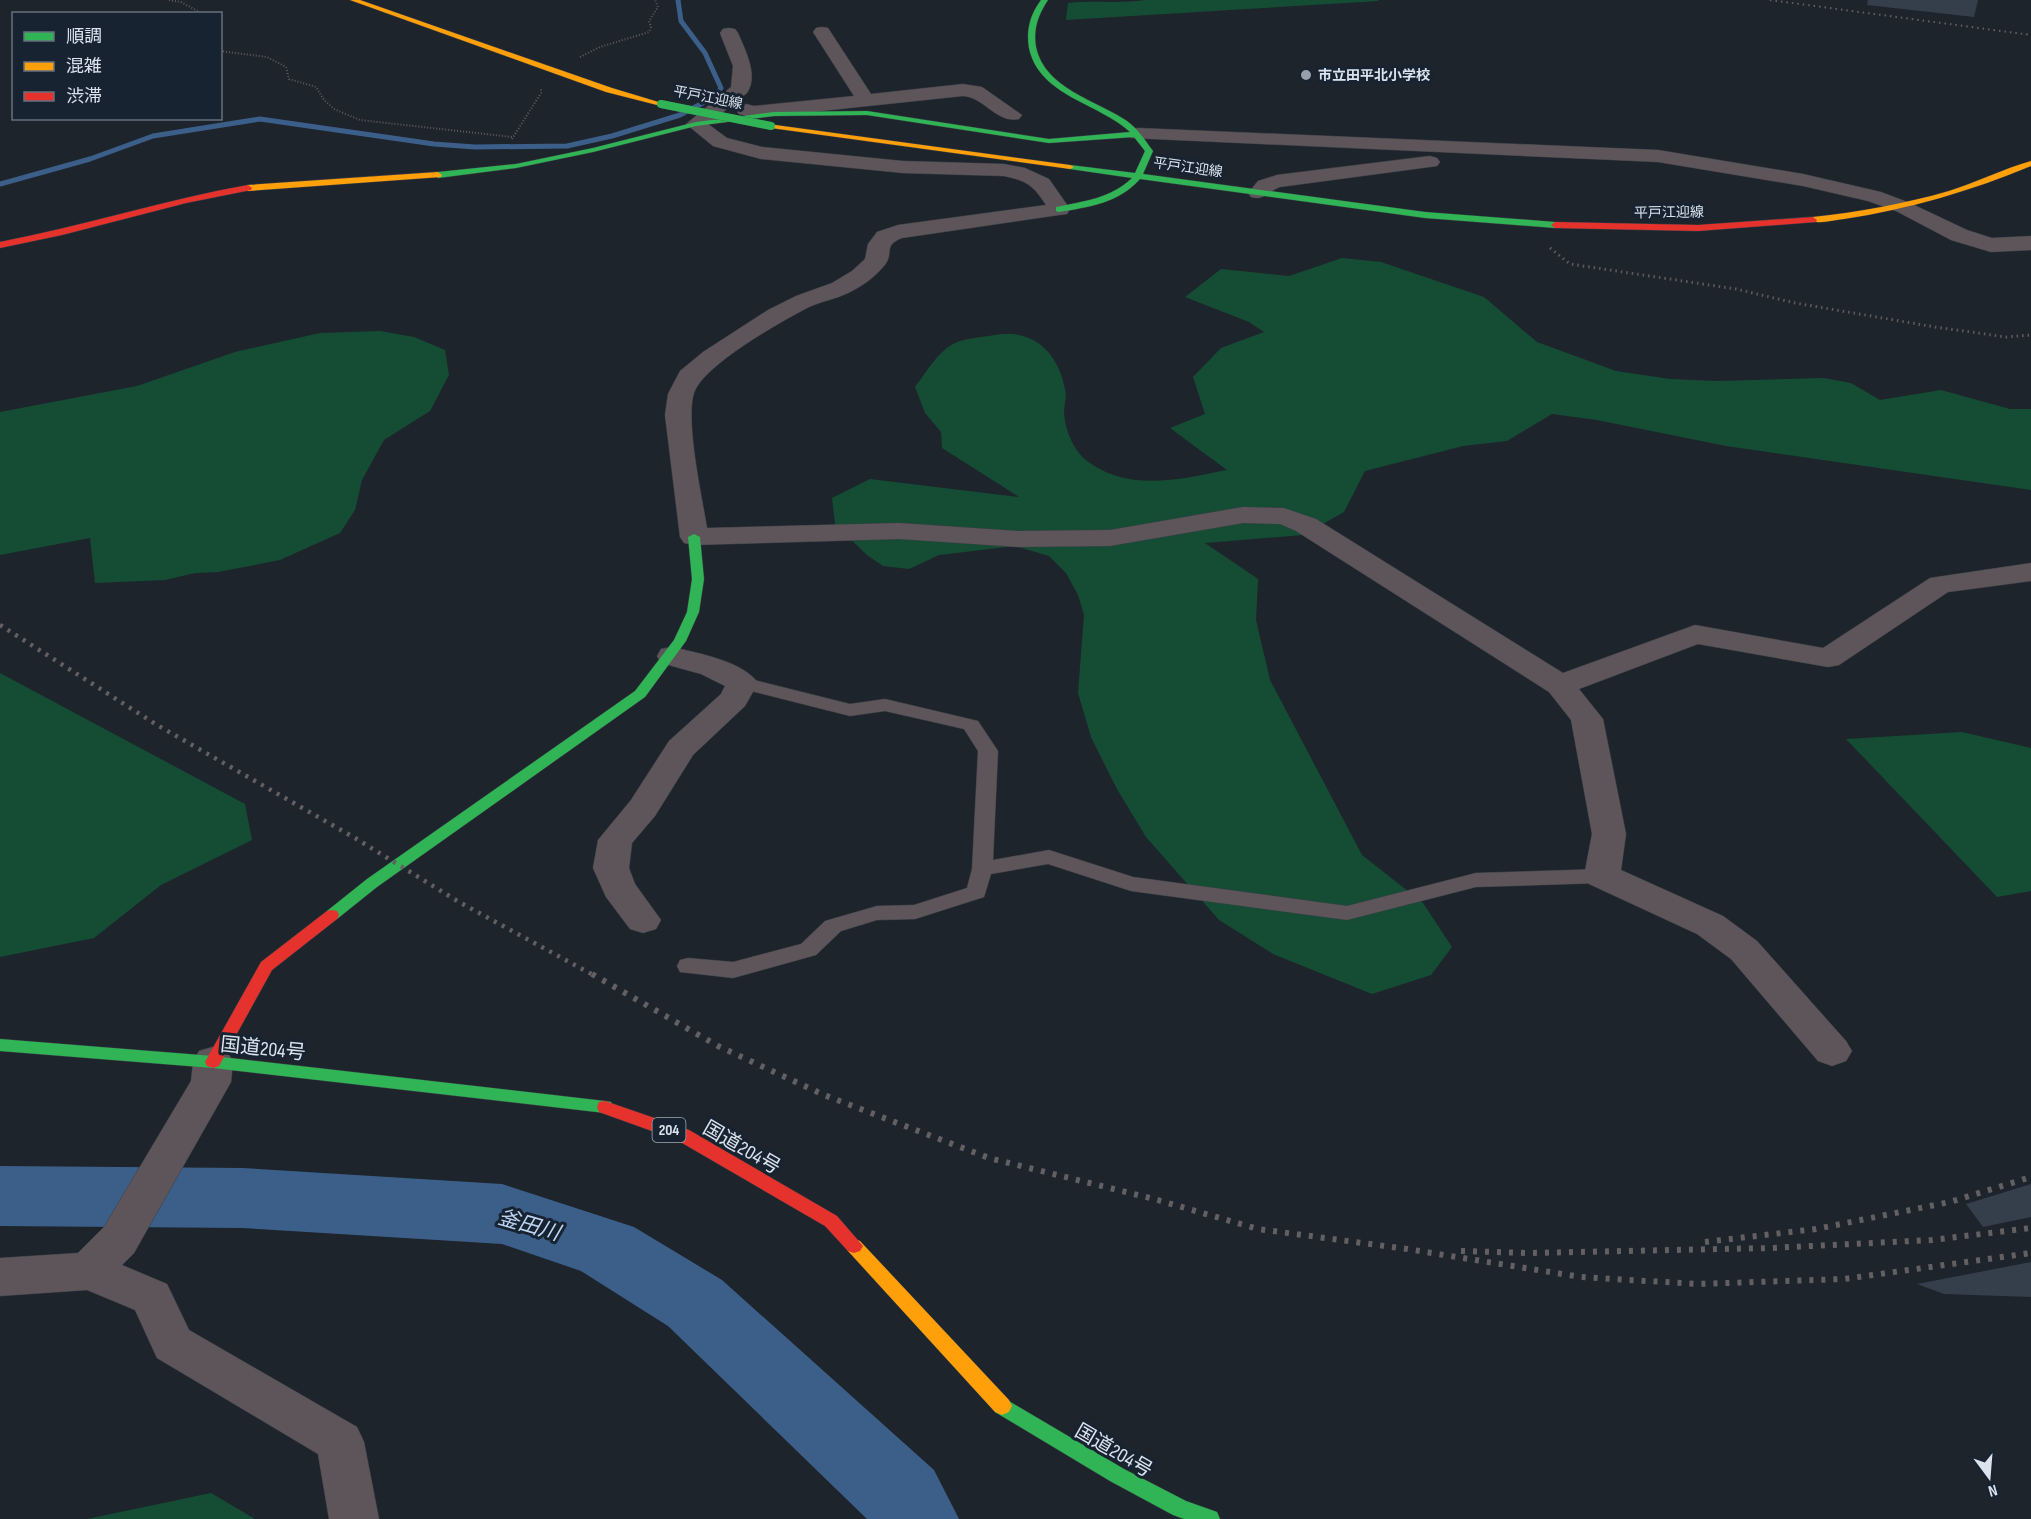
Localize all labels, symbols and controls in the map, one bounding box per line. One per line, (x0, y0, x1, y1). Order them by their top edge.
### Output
legend (12, 12, 222, 120)
text: 順調 (66, 26, 102, 47)
text: 混雑 (66, 56, 102, 77)
place label: 市立田平北小学校 (1318, 67, 1430, 84)
marker: 市立田平北小学校 (1299, 68, 1313, 82)
street label: 平戸江迎線 (672, 82, 744, 113)
text: 渋滞 (66, 86, 102, 107)
street label: 平戸江迎線 (1152, 154, 1224, 181)
street label: 平戸江迎線 (1634, 203, 1704, 222)
street label: 国道204号 (219, 1033, 307, 1065)
street label: 国道204号 (698, 1116, 785, 1180)
road number: 204 (652, 1118, 686, 1142)
water label: 釜田川 (495, 1205, 565, 1247)
street label: 国道204号 (1070, 1419, 1157, 1483)
north arrow (1959, 1447, 2019, 1507)
text: N (1986, 1480, 1999, 1500)

